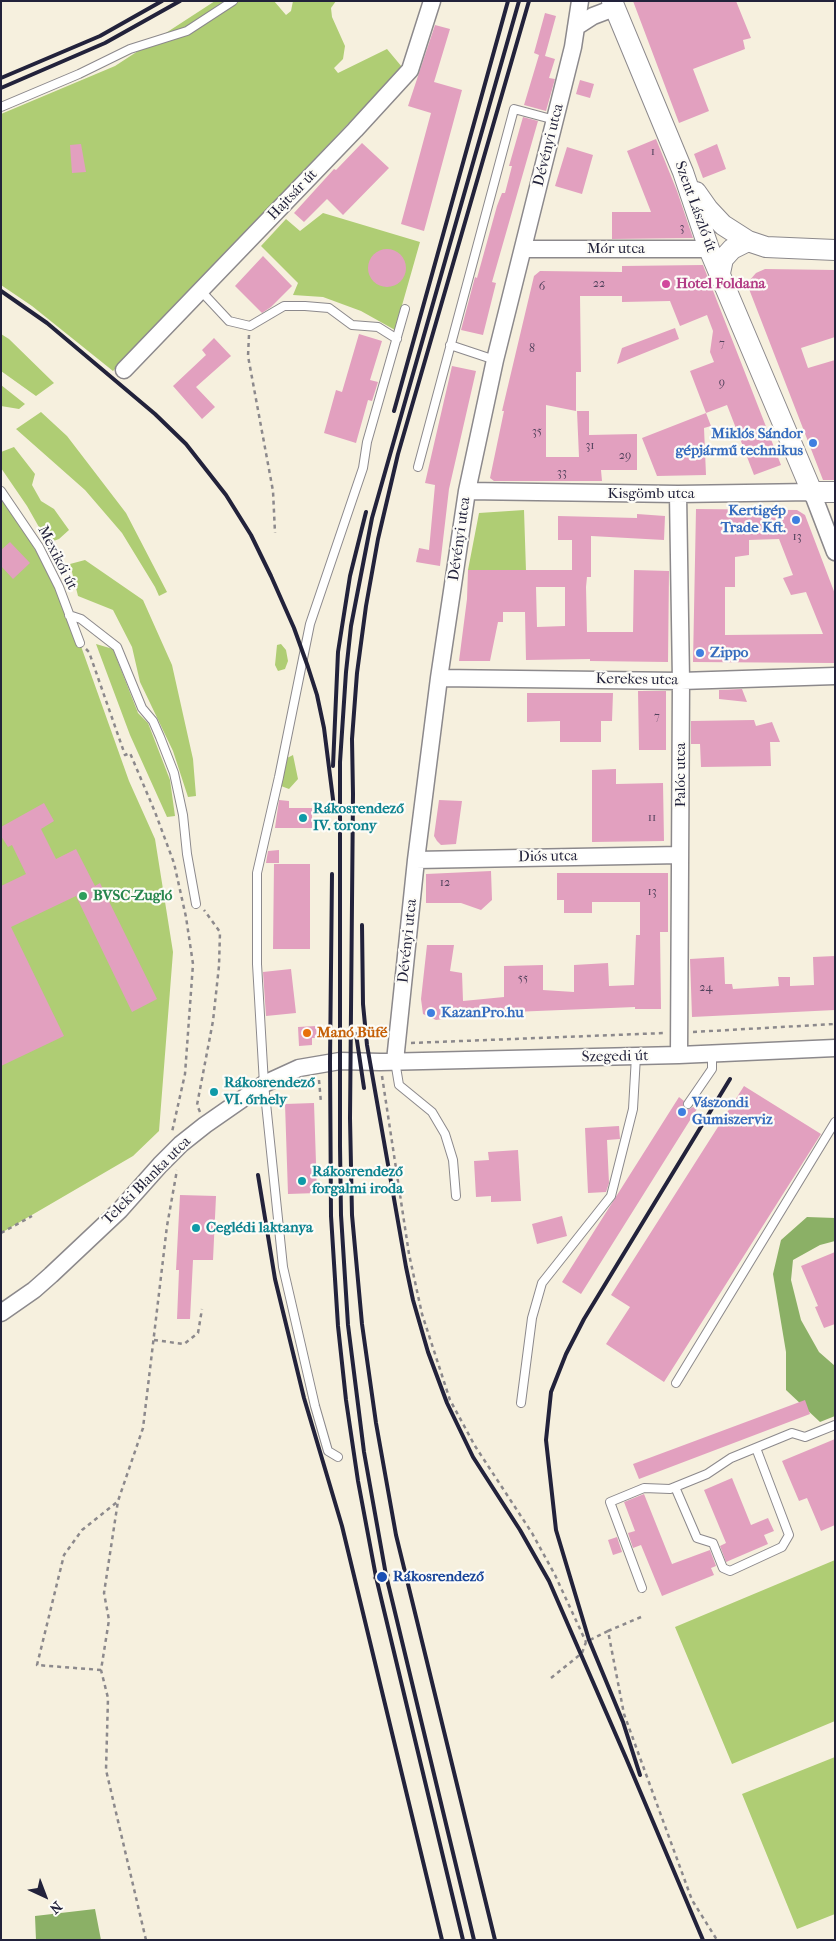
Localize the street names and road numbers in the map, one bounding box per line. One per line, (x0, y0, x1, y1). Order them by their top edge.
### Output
street label: Dévényi utca (530, 102, 568, 188)
street label: Szent László út (670, 159, 720, 255)
street label: Hajtsár út (264, 166, 322, 224)
street label: Mór utca (587, 240, 645, 258)
street label: Kisgömb utca (607, 485, 695, 503)
street label: Dévényi utca (445, 496, 475, 582)
street label: Mexikói út (33, 523, 81, 593)
street label: Kerekes utca (595, 670, 679, 690)
street label: Palóc utca (672, 743, 690, 807)
street label: Diós utca (518, 847, 578, 867)
street label: Dévényi utca (395, 898, 421, 984)
street label: Szegedi út (581, 1047, 649, 1067)
street label: Teleki Blanka utca (99, 1133, 195, 1229)

